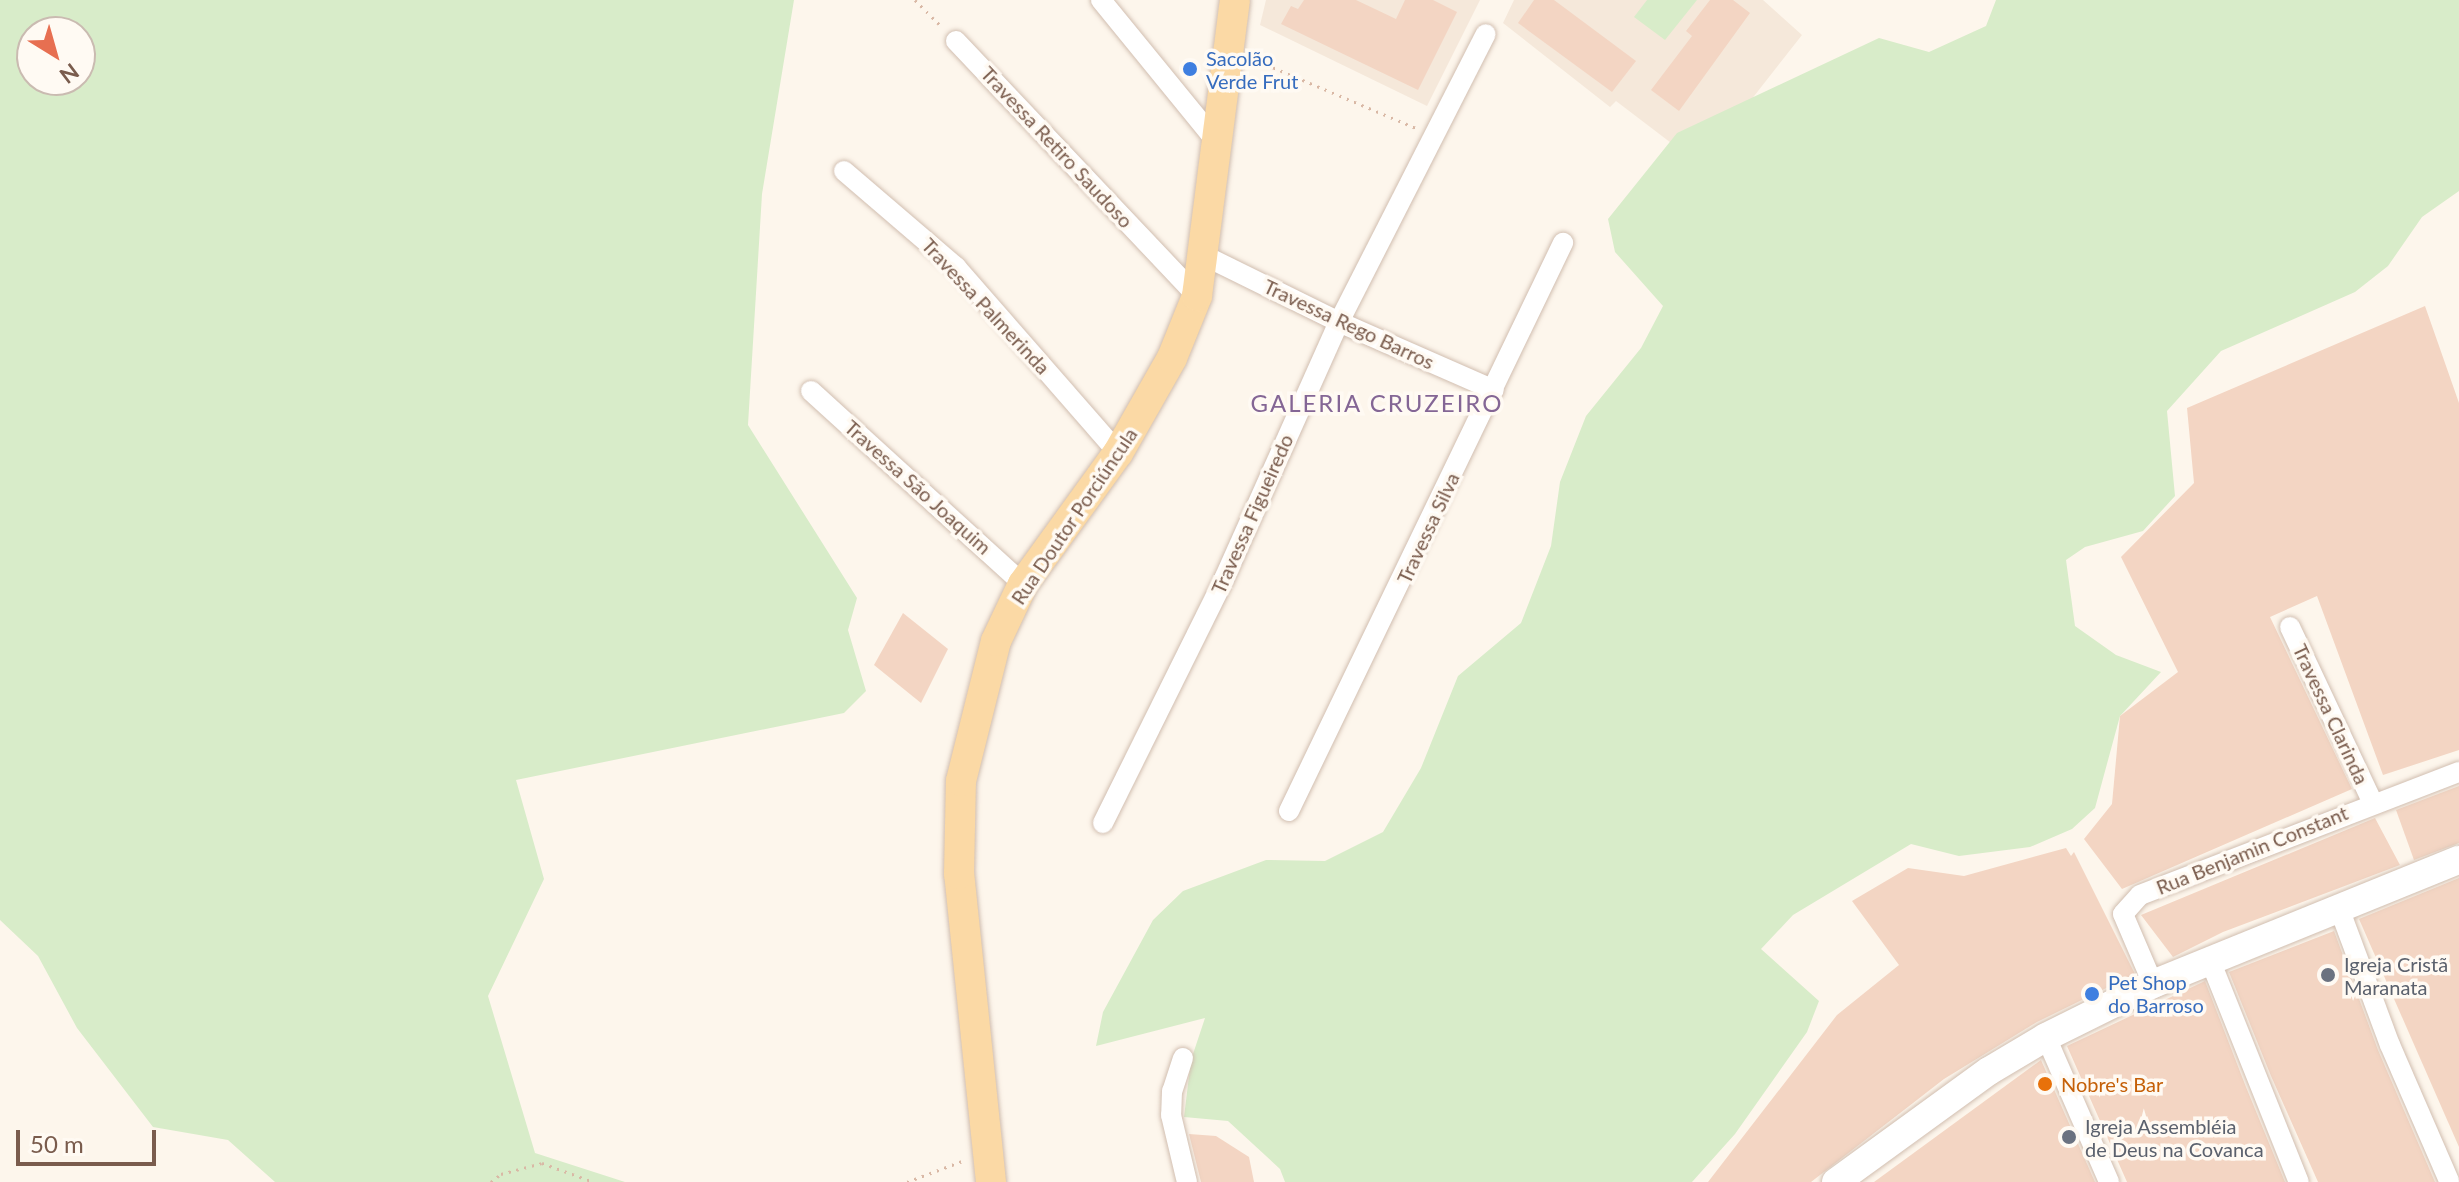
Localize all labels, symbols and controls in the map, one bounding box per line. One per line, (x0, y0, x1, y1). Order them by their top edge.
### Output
north arrow (16, 16, 96, 96)
place label: Sacolão Verde Frut (1206, 46, 1298, 93)
text: N (55, 58, 84, 90)
marker: Sacolão Verde Frut (1181, 60, 1199, 78)
street label: Travessa Retiro Saudoso (976, 61, 1138, 233)
street label: Travessa Palmerinda (917, 233, 1055, 379)
street label: Travessa Rego Barros (1260, 274, 1438, 374)
district label: GALERIA CRUZEIRO (1250, 389, 1504, 417)
street label: Travessa São Joaquim (840, 415, 996, 559)
street label: Rua Doutor Porciúncula (1006, 423, 1142, 609)
street label: Travessa Figueiredo (1206, 430, 1298, 598)
street label: Travessa Silva (1392, 469, 1464, 587)
street label: Travessa Clarinda (2288, 640, 2374, 788)
street label: Rua Benjamin Constant (2153, 801, 2351, 899)
place label: Igreja Cristã Maranata (2344, 952, 2448, 999)
marker: Igreja Cristã Maranata (2319, 966, 2337, 984)
place label: Pet Shop do Barroso (2108, 970, 2204, 1017)
marker: Pet Shop do Barroso (2083, 985, 2101, 1003)
place label: Nobre's Bar (2061, 1072, 2163, 1096)
marker: Nobre's Bar (2036, 1075, 2054, 1093)
scale bar (20, 1114, 160, 1164)
place label: Igreja Assembléia de Deus na Covanca (2085, 1114, 2264, 1161)
marker: Igreja Assembléia de Deus na Covanca (2060, 1128, 2078, 1146)
text: 50 m (30, 1129, 84, 1158)

